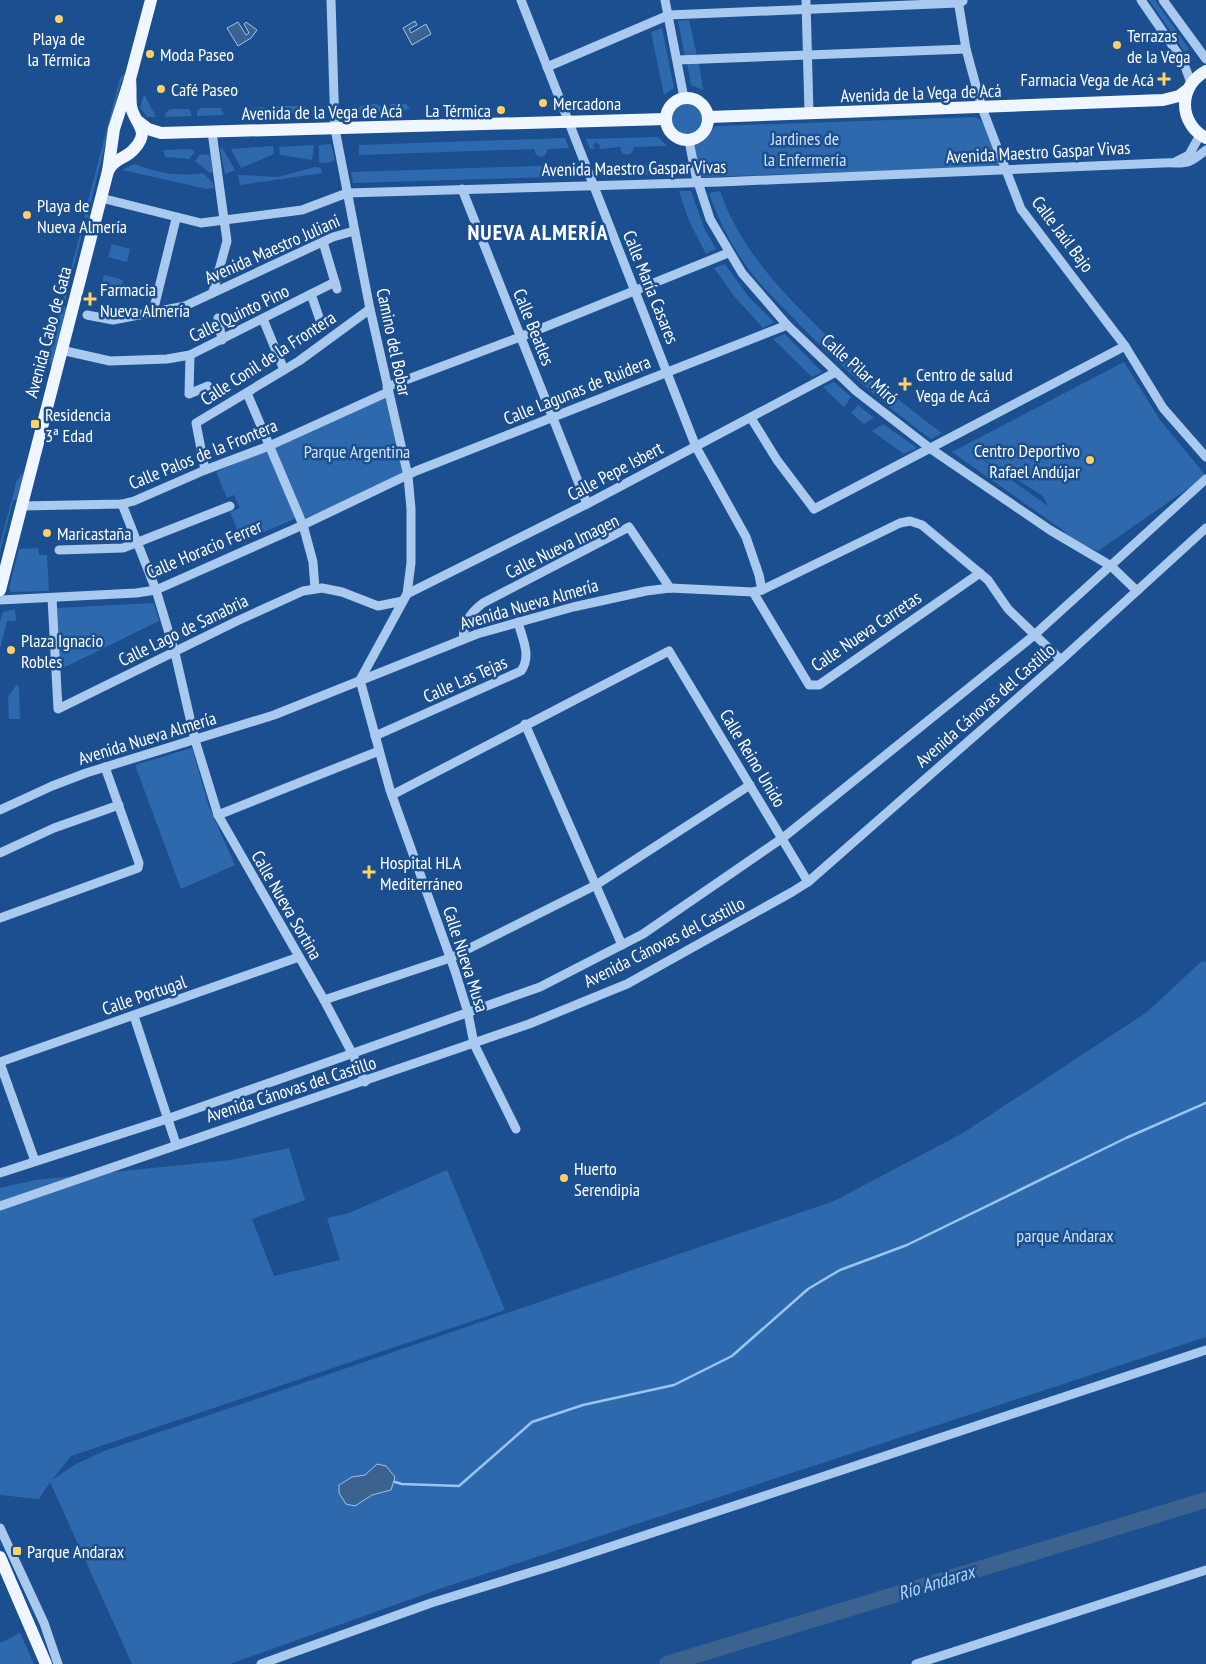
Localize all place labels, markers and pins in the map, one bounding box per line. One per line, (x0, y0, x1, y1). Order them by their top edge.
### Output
marker: Playa de la Térmica (53, 13, 65, 25)
place label: Terrazas de la Vega (1127, 24, 1191, 68)
place label: Playa de la Térmica (28, 27, 90, 71)
marker: Terrazas de la Vega (1111, 39, 1123, 51)
place label: Moda Paseo (160, 43, 234, 66)
marker: Moda Paseo (144, 48, 156, 60)
place label: Farmacia Vega de Acá (1021, 68, 1154, 91)
marker: Farmacia Vega de Acá (1158, 73, 1170, 85)
place label: Café Paseo (171, 78, 238, 101)
marker: Café Paseo (155, 83, 167, 95)
place label: Mercadona (553, 92, 621, 115)
marker: Mercadona (537, 97, 549, 109)
place label: La Térmica (425, 99, 491, 122)
marker: La Térmica (495, 104, 507, 116)
place label: Playa de Nueva Almería (37, 194, 127, 238)
marker: Playa de Nueva Almería (21, 209, 33, 221)
place label: Farmacia Nueva Almería (100, 278, 190, 322)
marker: Farmacia Nueva Almería (84, 293, 96, 305)
place label: Centro de salud Vega de Acá (915, 363, 1013, 407)
marker: Centro de salud Vega de Acá (898, 377, 912, 391)
place label: Residencia 3ª Edad (45, 403, 111, 447)
marker: Residencia 3ª Edad (29, 418, 41, 430)
place label: Centro Deportivo Rafael Andújar (974, 439, 1080, 483)
marker: Centro Deportivo Rafael Andújar (1084, 454, 1096, 466)
place label: Maricastaña (57, 522, 131, 545)
marker: Maricastaña (41, 527, 53, 539)
place label: Plaza Ignacio Robles (21, 629, 103, 673)
marker: Plaza Ignacio Robles (5, 644, 17, 656)
place label: Hospital HLA Mediterráneo (380, 851, 463, 895)
marker: Hospital HLA Mediterráneo (362, 865, 376, 879)
place label: Huerto Serendipia (574, 1157, 640, 1201)
marker: Huerto Serendipia (558, 1172, 570, 1184)
place label: Parque Andarax (27, 1540, 125, 1563)
marker: Parque Andarax (11, 1545, 23, 1557)

